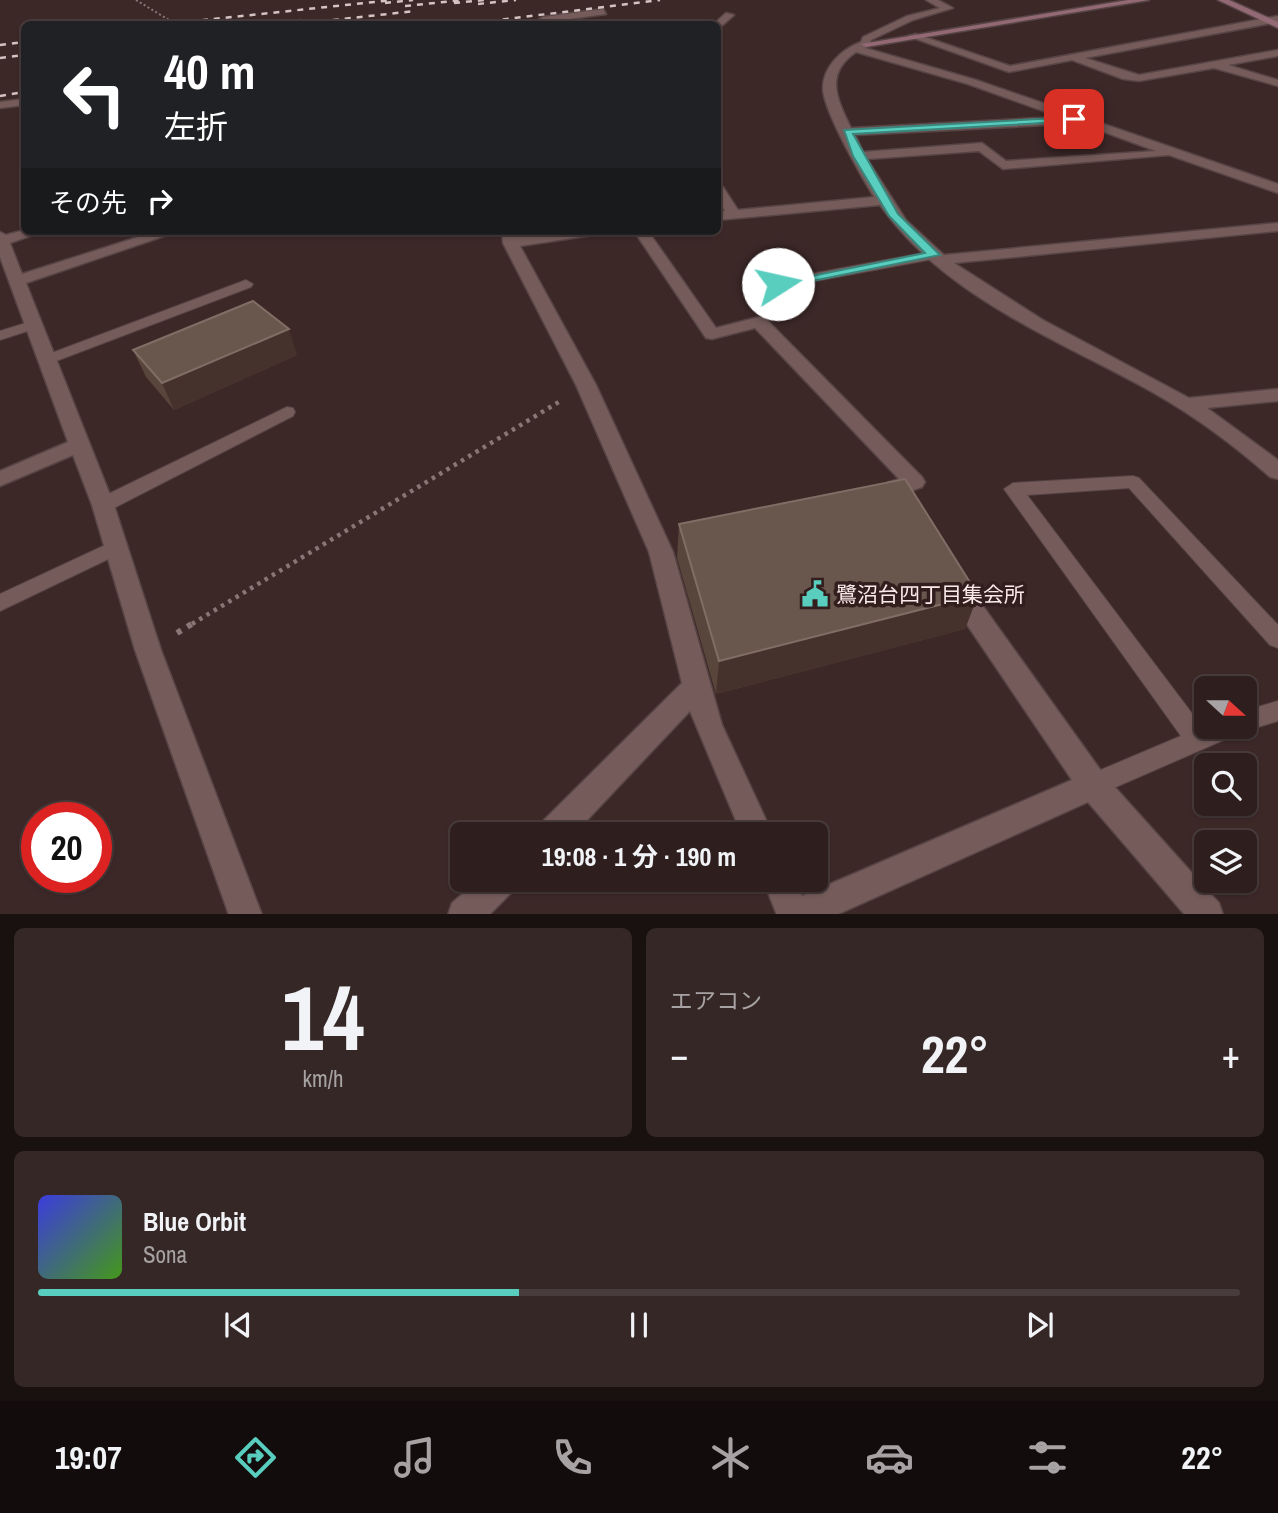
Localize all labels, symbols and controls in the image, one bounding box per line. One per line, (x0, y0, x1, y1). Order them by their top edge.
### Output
text: 40 m (164, 38, 256, 104)
icon: left (49, 49, 140, 140)
pin (1044, 89, 1104, 149)
icon: arrive (1055, 100, 1093, 138)
text: 左折 (164, 105, 228, 148)
icon: right (141, 182, 179, 220)
text: その先 (49, 185, 127, 220)
position arrow (741, 247, 815, 321)
public building icon: 鷺沼台四丁目集会所 (800, 579, 830, 609)
place label: 鷺沼台四丁目集会所 (836, 580, 1025, 609)
north arrow (1194, 676, 1256, 738)
map controls (1194, 676, 1257, 893)
button: search (1194, 753, 1257, 816)
speed limit sign: 20 (21, 802, 112, 893)
button: layers (1194, 830, 1257, 893)
text: 19:08 · 1 分 · 190 m (542, 839, 736, 874)
text: 14 (282, 956, 365, 1078)
text: エアコン (670, 985, 762, 1016)
text: 22° (921, 1019, 989, 1089)
text: − (670, 1029, 688, 1080)
text: + (1222, 1029, 1240, 1080)
text: km/h (303, 1063, 343, 1094)
text: Blue Orbit (143, 1204, 246, 1239)
text: Sona (143, 1239, 187, 1270)
icon: previous (219, 1306, 257, 1344)
icon: pause (620, 1306, 658, 1344)
icon: next (1021, 1306, 1059, 1344)
icon: directions (231, 1433, 280, 1482)
icon: music (390, 1433, 439, 1482)
icon: phone (548, 1433, 597, 1482)
icon: climate (706, 1433, 755, 1482)
icon: car (865, 1433, 914, 1482)
icon: filters (1023, 1433, 1072, 1482)
text: 19:07 (55, 1436, 122, 1479)
text: 22° (1181, 1436, 1223, 1479)

